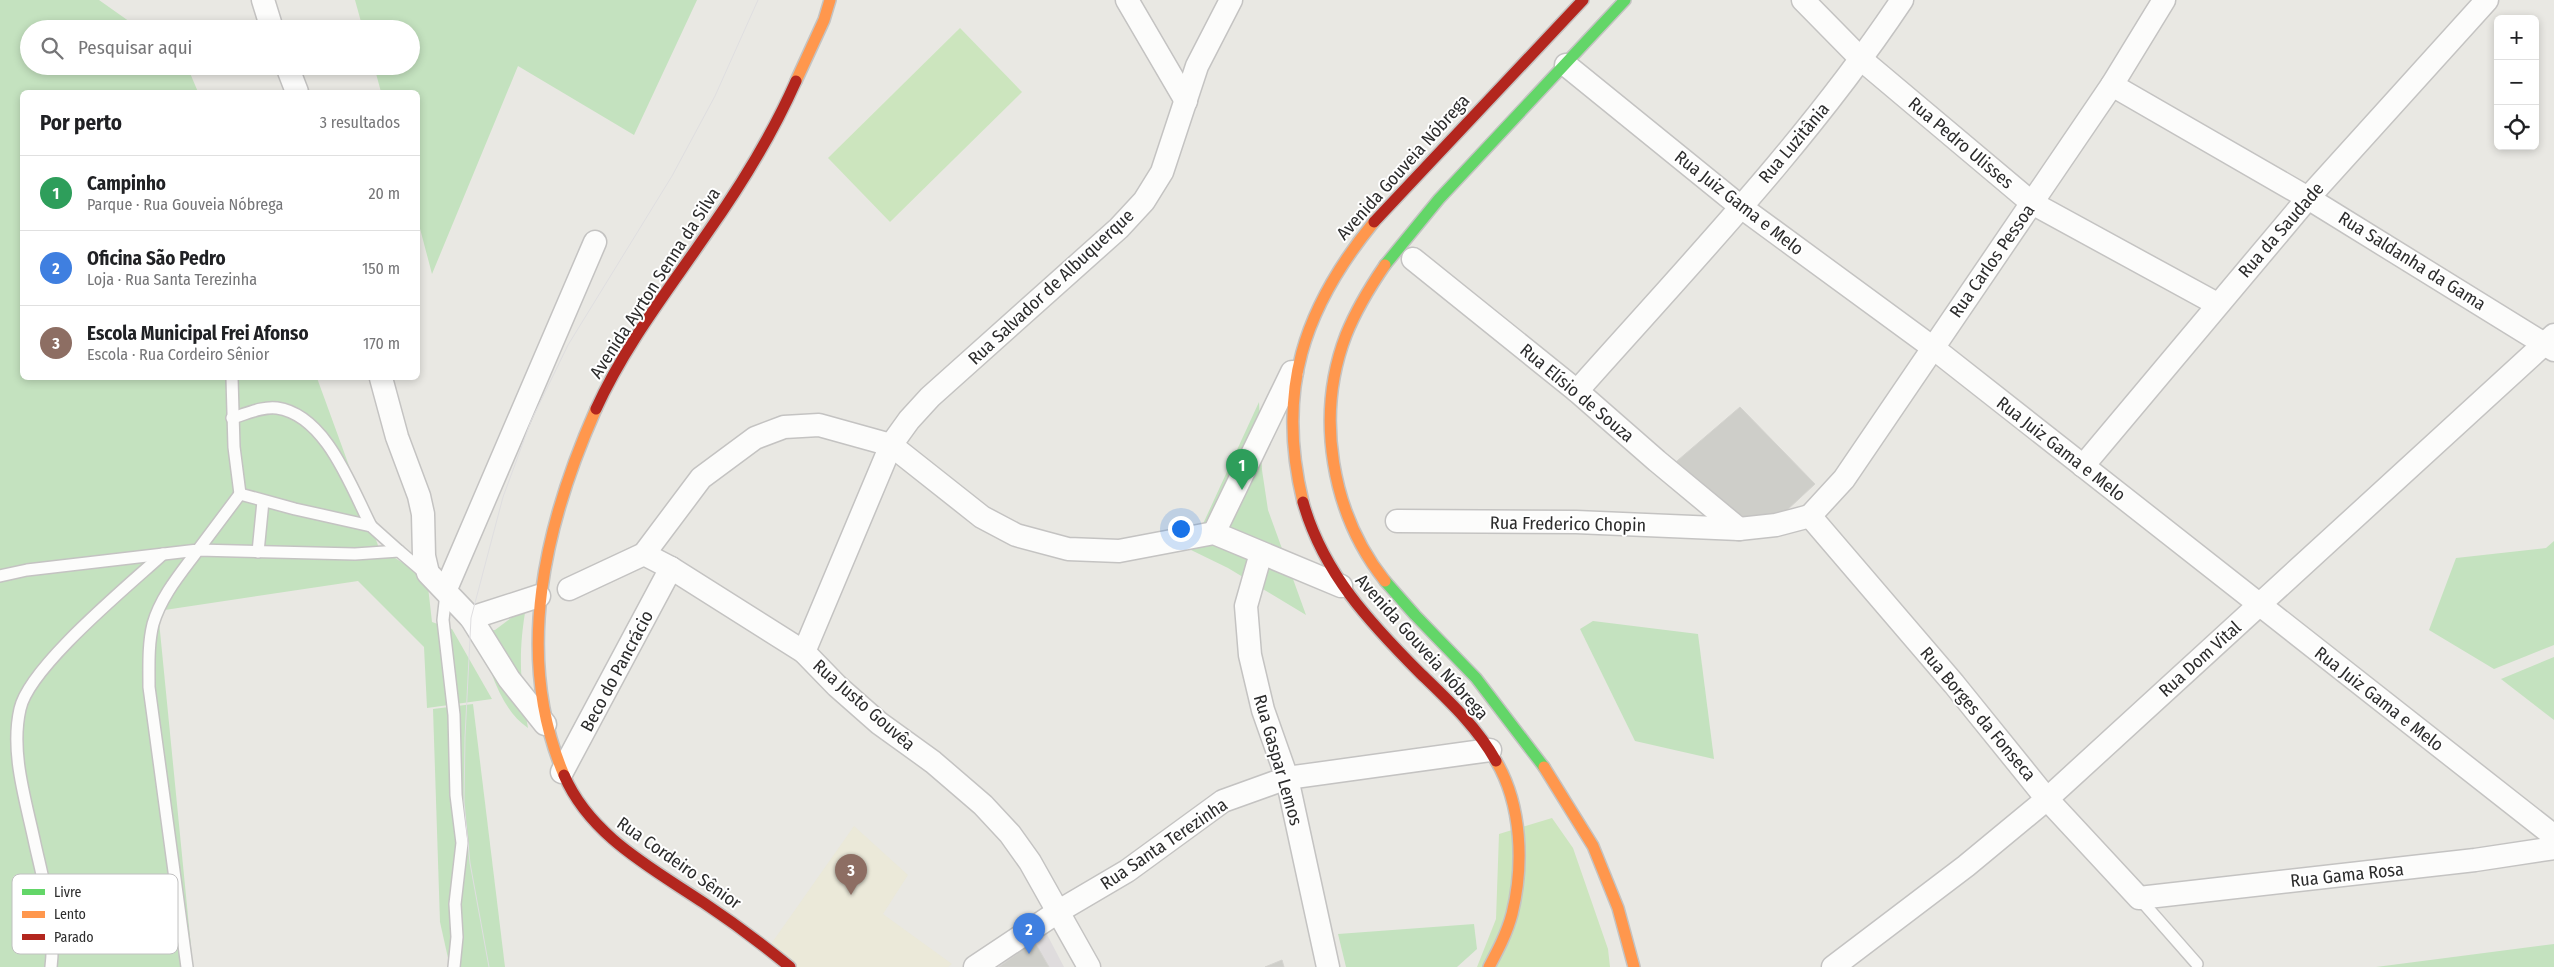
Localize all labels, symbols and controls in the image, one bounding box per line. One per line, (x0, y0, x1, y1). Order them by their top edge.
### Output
map controls (2494, 15, 2539, 150)
button: + (2494, 15, 2539, 60)
search box (20, 20, 420, 75)
icon: search (38, 34, 66, 62)
text: Pesquisar aqui (78, 36, 192, 59)
button: − (2494, 60, 2539, 105)
street label: Avenida Gouveia Nóbrega (1332, 90, 1474, 244)
street label: Rua Pedro Ulisses (1904, 93, 2018, 194)
street label: Rua Luzitânia (1754, 98, 1834, 188)
button: locate (2494, 105, 2539, 150)
text: Por perto (40, 110, 122, 136)
text: 3 resultados (320, 113, 400, 132)
street label: Rua Juiz Gama e Melo (1670, 146, 1808, 260)
text: Campinho (87, 172, 166, 195)
street label: Rua da Saudade (2234, 178, 2328, 282)
street label: Avenida Ayrton Senna da Silva (585, 183, 725, 382)
text: 1 (53, 184, 59, 203)
text: 20 m (369, 184, 400, 203)
text: Parque · Rua Gouveia Nóbrega (87, 195, 283, 214)
street label: Rua Carlos Pessoa (1945, 200, 2039, 322)
street label: Rua Salvador de Albuquerque (964, 204, 1138, 369)
street label: Rua Saldanha da Gama (2334, 207, 2490, 315)
text: Oficina São Pedro (87, 247, 226, 270)
text: 2 (52, 259, 60, 278)
text: 150 m (362, 259, 400, 278)
text: Loja · Rua Santa Terezinha (87, 270, 257, 289)
text: Escola Municipal Frei Afonso (87, 322, 309, 345)
text: 3 (52, 334, 60, 353)
text: 170 m (363, 334, 400, 353)
street label: Rua Elísio de Souza (1516, 339, 1639, 447)
text: Escola · Rua Cordeiro Sênior (87, 345, 269, 364)
street label: Rua Juiz Gama e Melo (1992, 392, 2130, 506)
pin: 1 (1226, 449, 1258, 490)
street label: Rua Frederico Chopin (1490, 512, 1646, 536)
your location (1168, 516, 1194, 542)
street label: Avenida Gouveia Nóbrega (1351, 570, 1493, 724)
street label: Beco do Pancrácio (576, 607, 658, 735)
street label: Rua Dom Vital (2154, 616, 2246, 702)
street label: Rua Borges da Fonseca (1915, 642, 2041, 786)
street label: Rua Juiz Gama e Melo (2310, 642, 2448, 756)
street label: Rua Justo Gouvêa (808, 655, 920, 755)
street label: Rua Gaspar Lemos (1249, 692, 1307, 828)
street label: Rua Santa Terezinha (1096, 793, 1232, 895)
street label: Rua Cordeiro Sênior (613, 812, 746, 914)
pin: 3 (835, 854, 867, 895)
street label: Rua Gama Rosa (2289, 858, 2405, 892)
legend (12, 874, 178, 954)
text: Livre (54, 884, 81, 901)
text: Lento (54, 906, 86, 923)
pin: 2 (1013, 913, 1045, 954)
text: Parado (54, 929, 94, 946)

